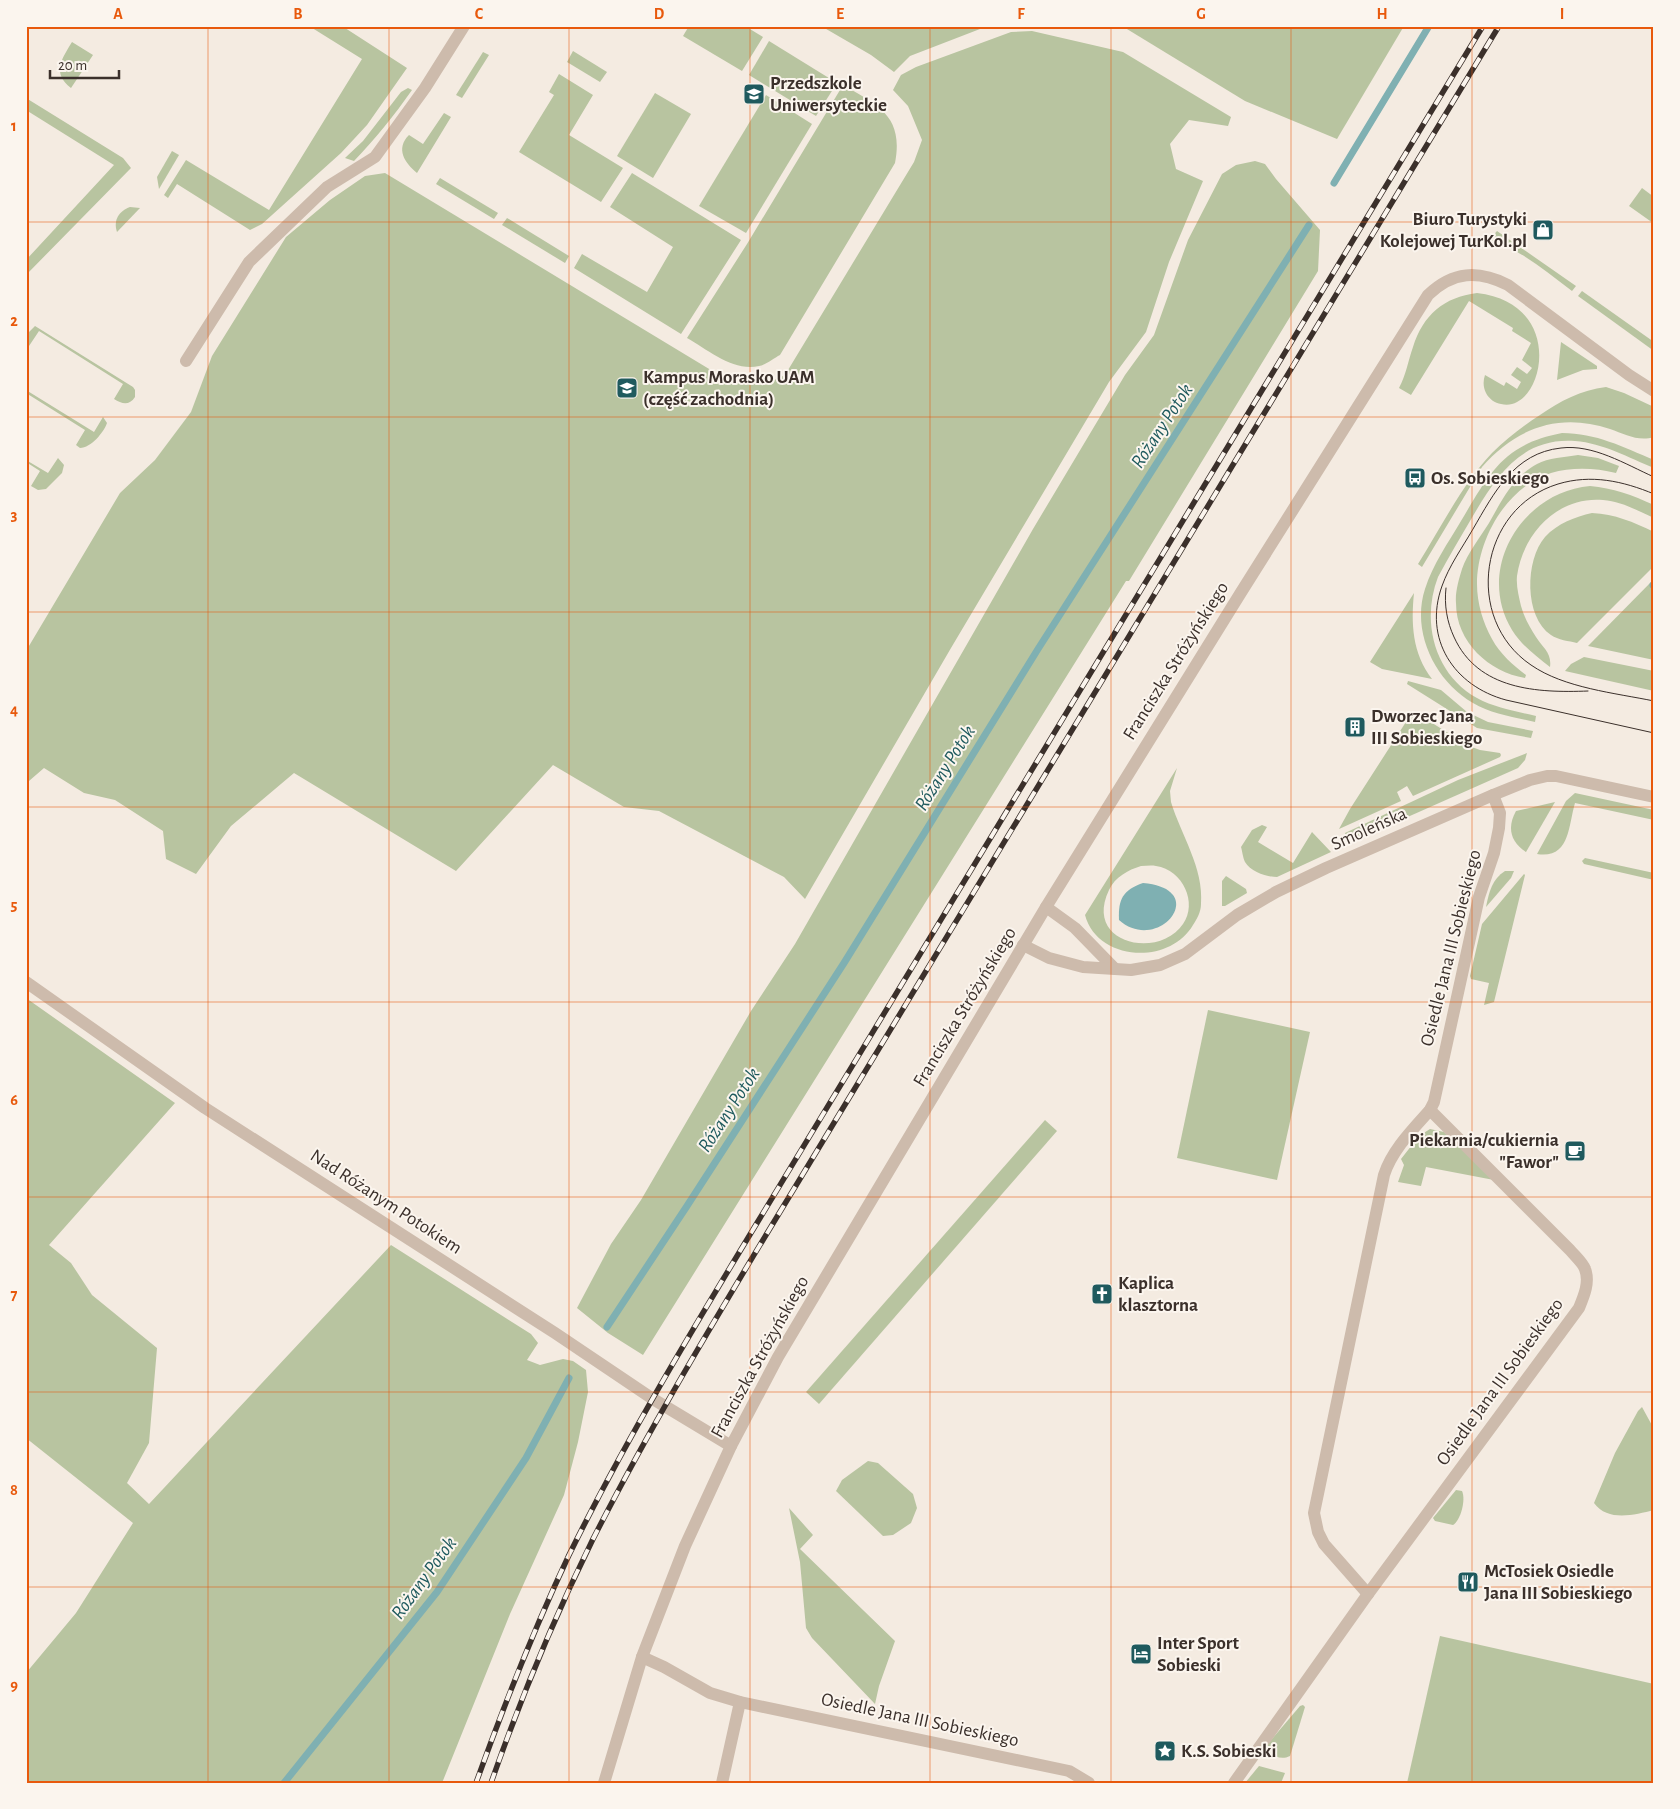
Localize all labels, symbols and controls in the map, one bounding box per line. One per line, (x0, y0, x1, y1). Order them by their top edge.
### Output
text: A (113, 6, 123, 22)
text: B (293, 6, 303, 22)
text: C (475, 6, 484, 22)
text: D (654, 6, 665, 22)
text: E (836, 6, 844, 22)
text: F (1017, 6, 1025, 22)
text: G (1196, 6, 1206, 22)
text: H (1376, 6, 1388, 22)
text: I (1560, 6, 1564, 22)
scale bar (50, 48, 119, 80)
text: 20 m (58, 58, 87, 73)
place label: Przedszkole Uniwersyteckie (770, 74, 887, 115)
school or university icon: Przedszkole Uniwersyteckie (742, 82, 766, 106)
text: 1 (11, 118, 17, 134)
place label: Biuro Turystyki Kolejowej TurKol.pl (1380, 210, 1527, 251)
shop icon: Biuro Turystyki Kolejowej TurKol.pl (1531, 218, 1555, 242)
text: 2 (10, 313, 18, 329)
place label: Kampus Morasko UAM (część zachodnia) (643, 368, 815, 409)
school or university icon: Kampus Morasko UAM (część zachodnia) (615, 376, 639, 400)
water label: Różany Potok (1127, 380, 1197, 472)
bus stop icon: Os. Sobieskiego (1403, 466, 1427, 490)
place label: Os. Sobieskiego (1431, 469, 1549, 488)
text: 3 (11, 507, 18, 523)
street label: Franciszka Stróżyńskiego (1120, 579, 1232, 743)
text: 4 (10, 702, 18, 718)
place label: Dworzec Jana III Sobieskiego (1371, 707, 1482, 748)
building icon: Dworzec Jana III Sobieskiego (1343, 715, 1367, 739)
water label: Różany Potok (911, 722, 979, 814)
street label: Smoleńska (1328, 804, 1410, 854)
street label: Osiedle Jana III Sobieskiego (1417, 848, 1485, 1048)
text: 5 (11, 897, 18, 913)
street label: Franciszka Stróżyńskiego (910, 924, 1020, 1090)
water label: Różany Potok (694, 1064, 764, 1156)
text: 6 (10, 1092, 18, 1108)
place label: Piekarnia/cukiernia "Fawor" (1409, 1131, 1559, 1172)
cafe icon: Piekarnia/cukiernia "Fawor" (1563, 1139, 1587, 1163)
street label: Nad Różanym Potokiem (307, 1146, 465, 1258)
street label: Franciszka Stróżyńskiego (708, 1273, 812, 1441)
place label: Kaplica klasztorna (1118, 1274, 1198, 1315)
church icon: Kaplica klasztorna (1090, 1282, 1114, 1306)
text: 7 (11, 1287, 18, 1303)
street label: Osiedle Jana III Sobieskiego (1433, 1295, 1567, 1469)
text: 8 (10, 1482, 18, 1498)
water label: Różany Potok (388, 1533, 460, 1623)
place label: McTosiek Osiedle Jana III Sobieskiego (1484, 1562, 1633, 1603)
restaurant icon: McTosiek Osiedle Jana III Sobieskiego (1456, 1570, 1480, 1594)
place label: Inter Sport Sobieski (1157, 1634, 1240, 1675)
hotel icon: Inter Sport Sobieski (1129, 1642, 1153, 1666)
text: 9 (10, 1677, 18, 1693)
street label: Osiedle Jana III Sobieskiego (819, 1690, 1021, 1750)
place icon: K.S. Sobieski (1153, 1739, 1177, 1763)
place label: K.S. Sobieski (1181, 1742, 1276, 1761)

